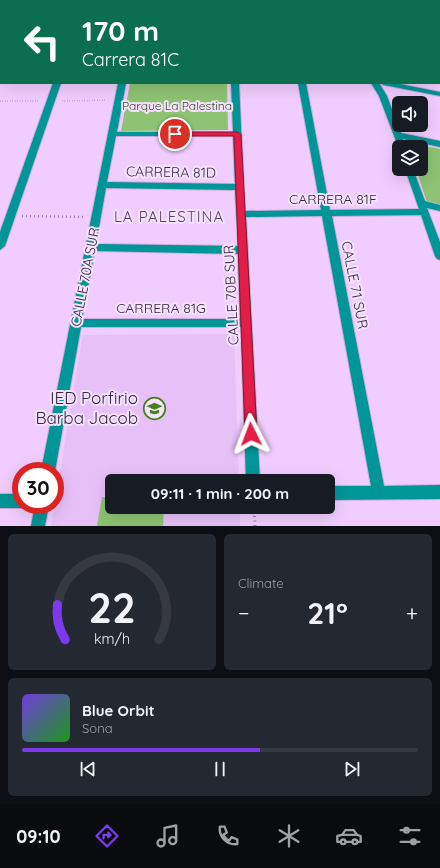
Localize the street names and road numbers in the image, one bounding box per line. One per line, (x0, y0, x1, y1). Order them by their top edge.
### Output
street label: CARRERA 81D (126, 162, 216, 182)
street label: CARRERA 81F (289, 190, 377, 208)
street label: CALLE 70A SUR (67, 226, 103, 328)
street label: CALLE 71 SUR (338, 240, 372, 330)
street label: CALLE 70B SUR (219, 244, 243, 346)
street label: CARRERA 81G (116, 299, 206, 317)

